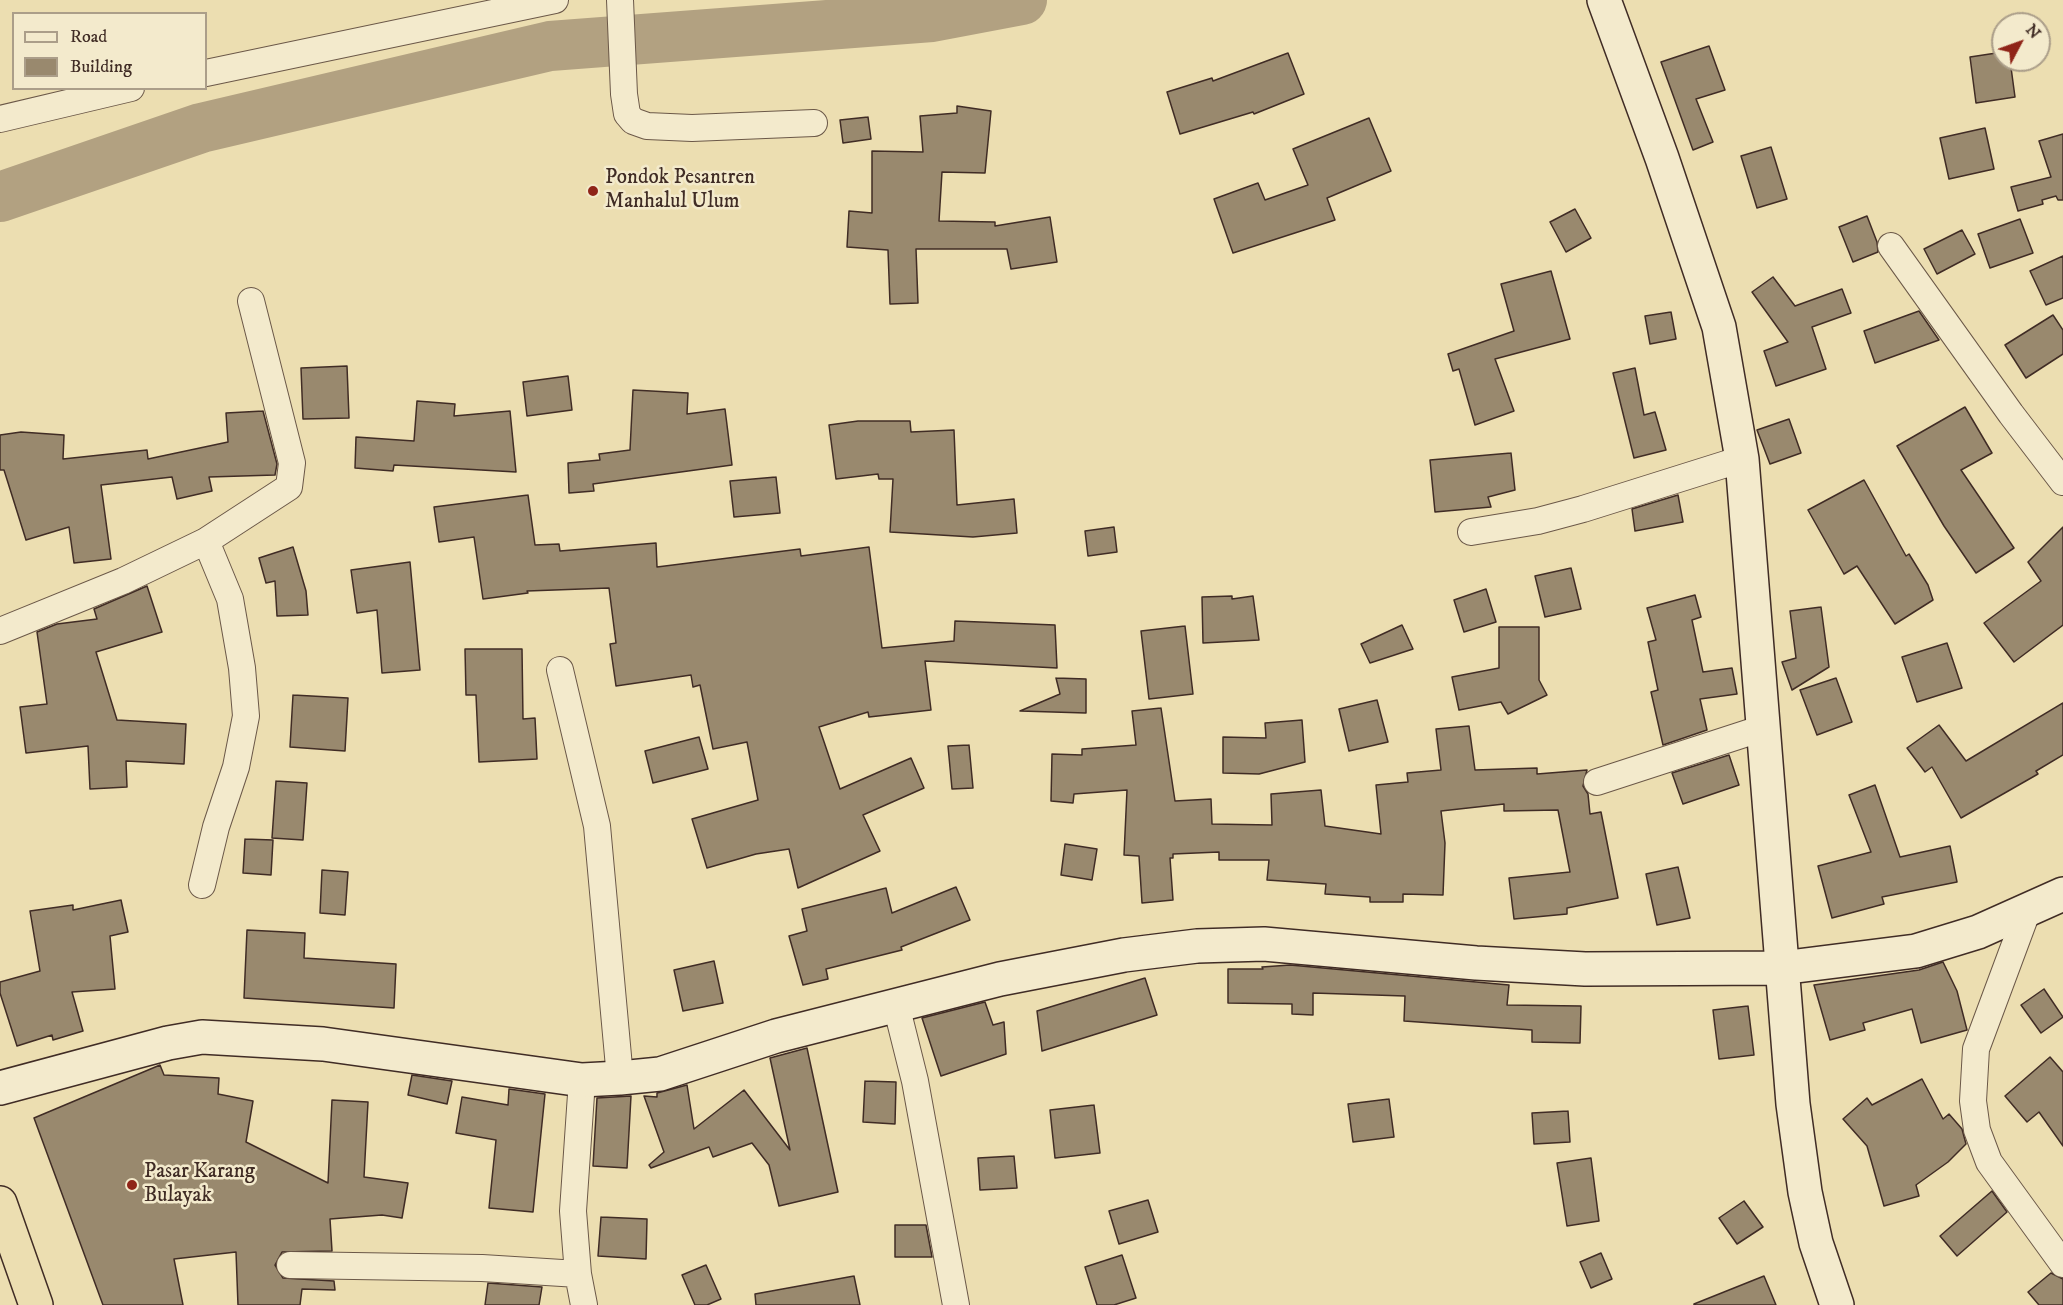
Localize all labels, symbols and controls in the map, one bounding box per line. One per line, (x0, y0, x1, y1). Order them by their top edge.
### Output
legend (12, 12, 207, 90)
north arrow (1991, 12, 2051, 72)
text: N (2021, 20, 2045, 43)
text: Road (70, 26, 107, 48)
text: Building (70, 56, 132, 78)
place label: Pondok Pesantren Manhalul Ulum (605, 166, 755, 216)
marker: Pondok Pesantren Manhalul Ulum (586, 184, 600, 198)
place label: Pasar Karang Bulayak (144, 1160, 255, 1210)
marker: Pasar Karang Bulayak (125, 1178, 139, 1192)

